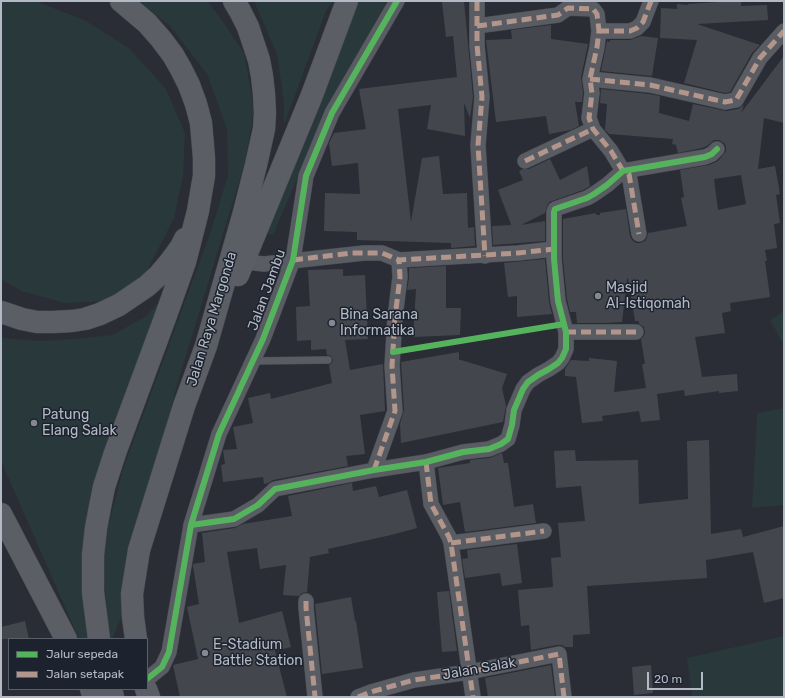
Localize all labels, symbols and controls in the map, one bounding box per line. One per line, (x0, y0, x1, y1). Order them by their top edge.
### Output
street label: Jalan Jambu (245, 247, 289, 333)
street label: Jalan Raya Margonda (184, 250, 240, 388)
place label: Masjid Al-Istiqomah (606, 280, 690, 312)
marker: Masjid Al-Istiqomah (593, 291, 603, 301)
place label: Bina Sarana Informatika (340, 307, 418, 340)
marker: Bina Sarana Informatika (327, 318, 337, 328)
place label: Patung Elang Salak (42, 407, 117, 440)
marker: Patung Elang Salak (29, 418, 39, 428)
place label: E-Stadium Battle Station (213, 637, 303, 670)
legend (8, 638, 148, 690)
text: Jalur sepeda (46, 647, 118, 661)
marker: E-Stadium Battle Station (200, 648, 210, 658)
street label: Jalan Salak (441, 654, 517, 684)
scale bar (649, 664, 705, 690)
text: Jalan setapak (46, 667, 124, 681)
text: 20 m (654, 672, 682, 686)

